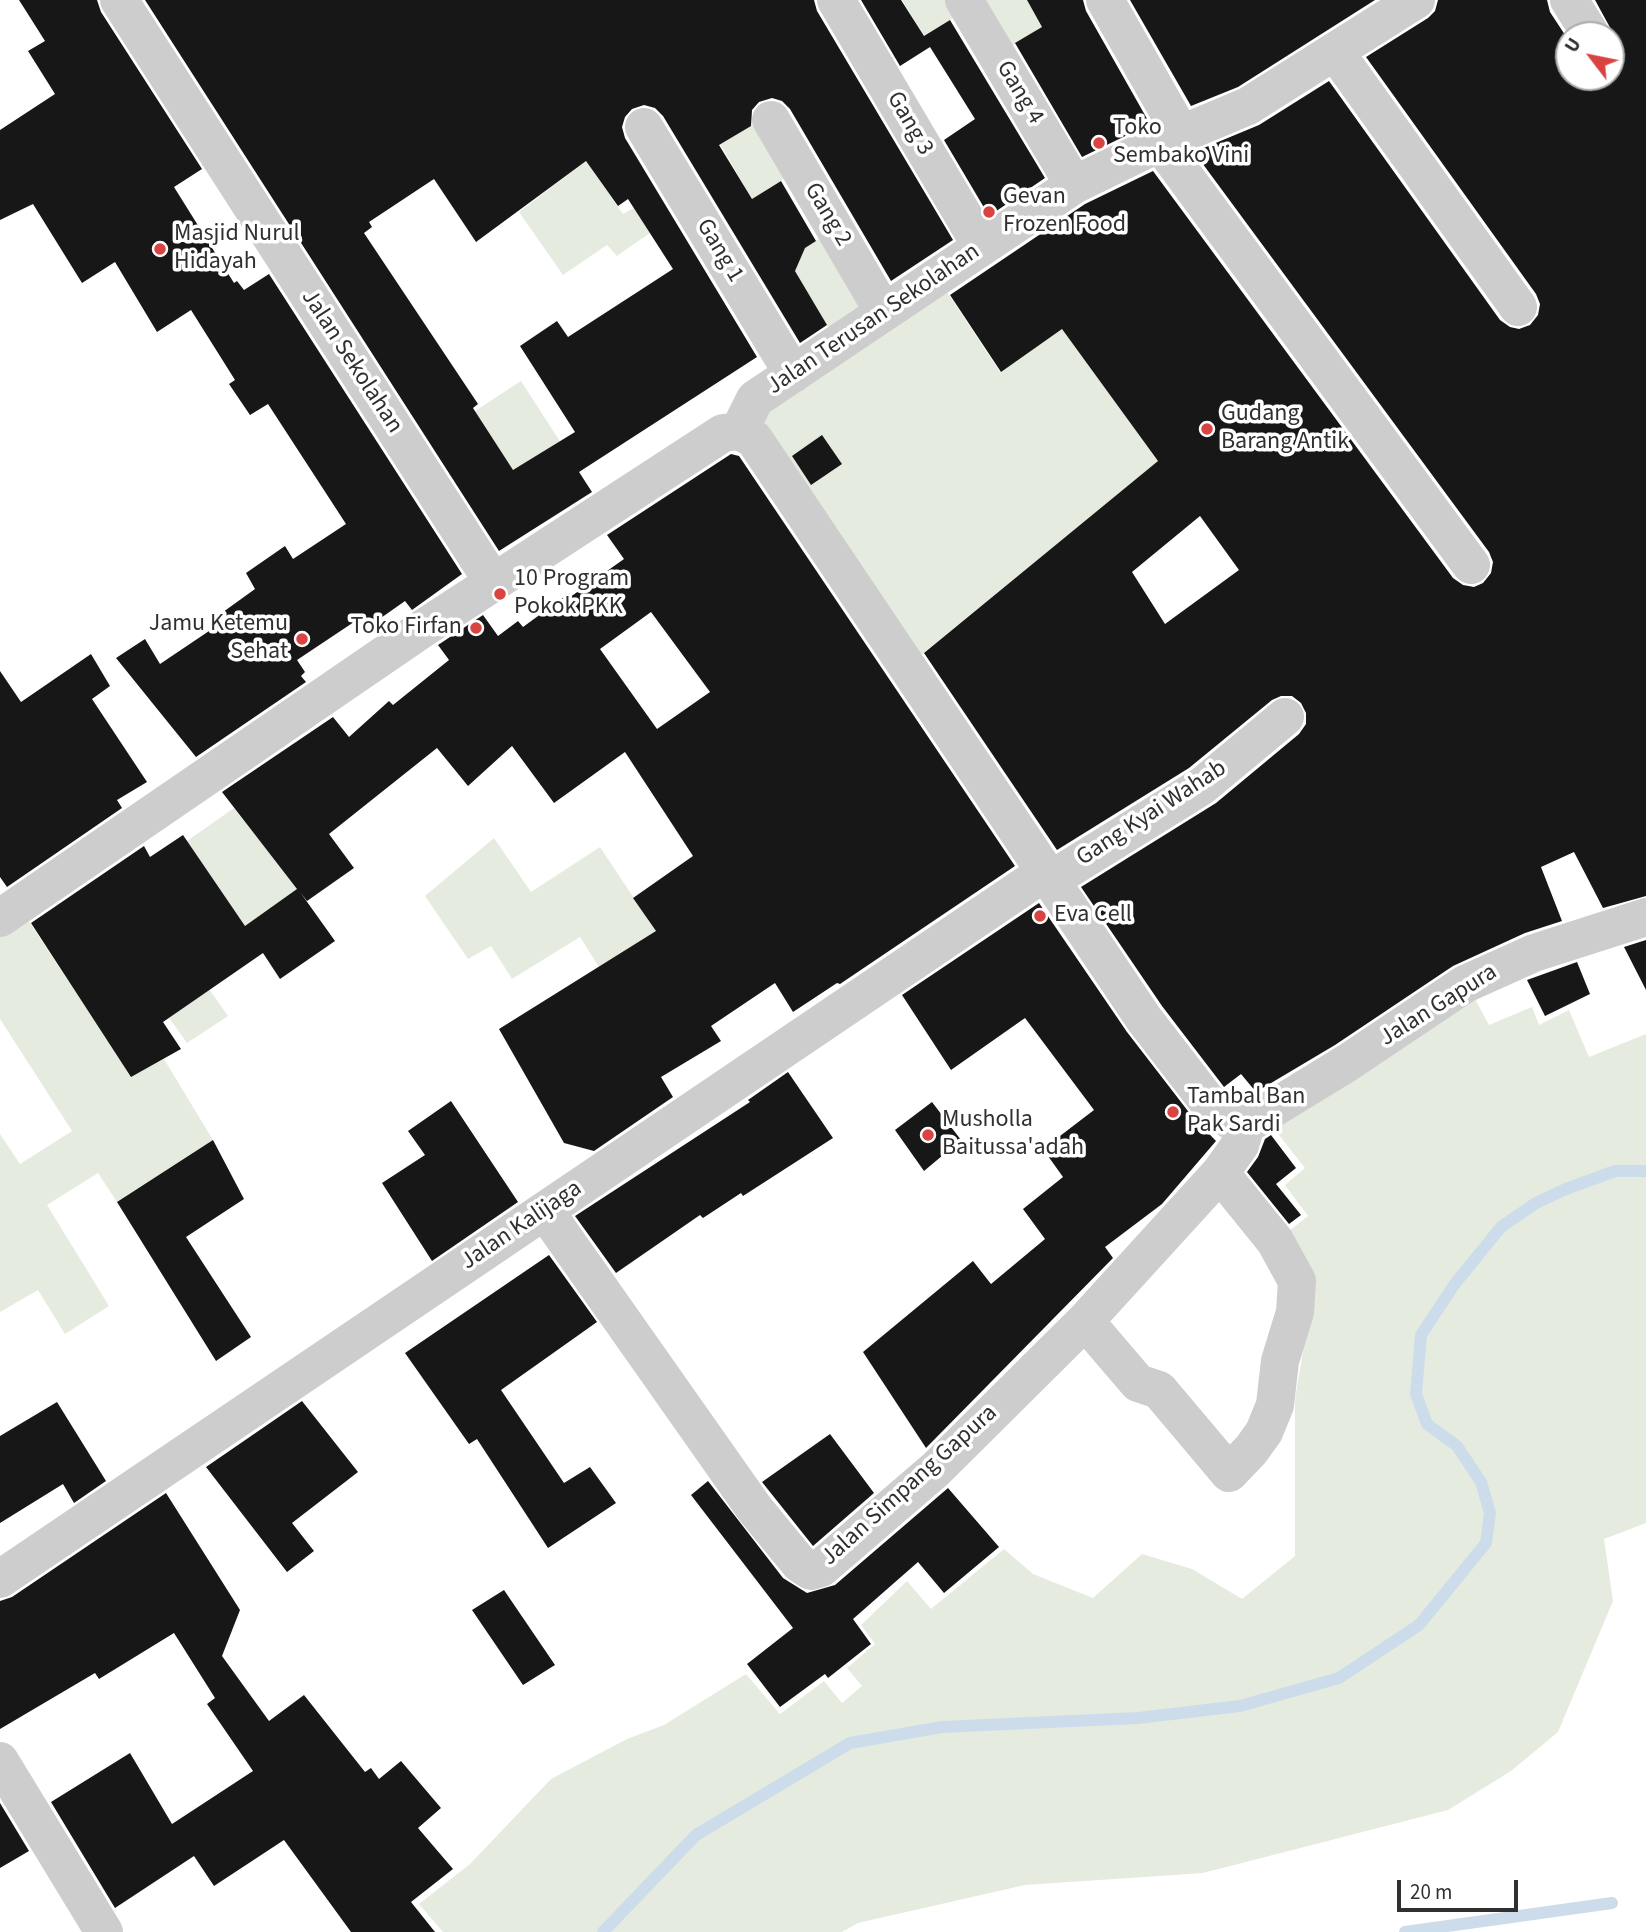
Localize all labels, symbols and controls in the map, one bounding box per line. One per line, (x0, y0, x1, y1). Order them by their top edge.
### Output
north arrow (1555, 21, 1625, 91)
text: U (1559, 33, 1588, 58)
street label: Gang 4 (989, 56, 1049, 130)
street label: Gang 3 (879, 87, 939, 161)
place label: Toko Sembako Vini (1113, 115, 1249, 171)
marker: Toko Sembako Vini (1091, 135, 1107, 151)
street label: Gang 2 (797, 178, 857, 252)
place label: Gevan Frozen Food (1003, 184, 1126, 240)
marker: Gevan Frozen Food (981, 204, 997, 220)
street label: Gang 1 (689, 214, 749, 288)
place label: Masjid Nurul Hidayah (174, 221, 300, 277)
street label: Jalan Terusan Sekolahan (762, 238, 986, 402)
marker: Masjid Nurul Hidayah (152, 241, 168, 257)
street label: Jalan Sekolahan (294, 285, 408, 439)
place label: Gudang Barang Antik (1221, 401, 1349, 457)
marker: Gudang Barang Antik (1199, 421, 1215, 437)
place label: 10 Program Pokok PKK (514, 566, 629, 622)
marker: 10 Program Pokok PKK (492, 586, 508, 602)
place label: Jamu Ketemu Sehat (149, 611, 288, 667)
place label: Toko Firfan (351, 614, 462, 642)
marker: Toko Firfan (468, 620, 484, 636)
marker: Jamu Ketemu Sehat (294, 631, 310, 647)
street label: Gang Kyai Wahab (1072, 755, 1232, 873)
place label: Eva Cell (1054, 902, 1132, 930)
marker: Eva Cell (1032, 908, 1048, 924)
street label: Jalan Gapura (1375, 959, 1503, 1053)
place label: Tambal Ban Pak Sardi (1187, 1084, 1305, 1140)
marker: Tambal Ban Pak Sardi (1165, 1104, 1181, 1120)
place label: Musholla Baitussa'adah (942, 1107, 1084, 1163)
marker: Musholla Baitussa'adah (920, 1127, 936, 1143)
street label: Jalan Kalijaga (456, 1175, 588, 1277)
street label: Jalan Simpang Gapura (816, 1399, 1004, 1573)
scale bar (1401, 1866, 1522, 1910)
text: 20 m (1410, 1877, 1452, 1907)

